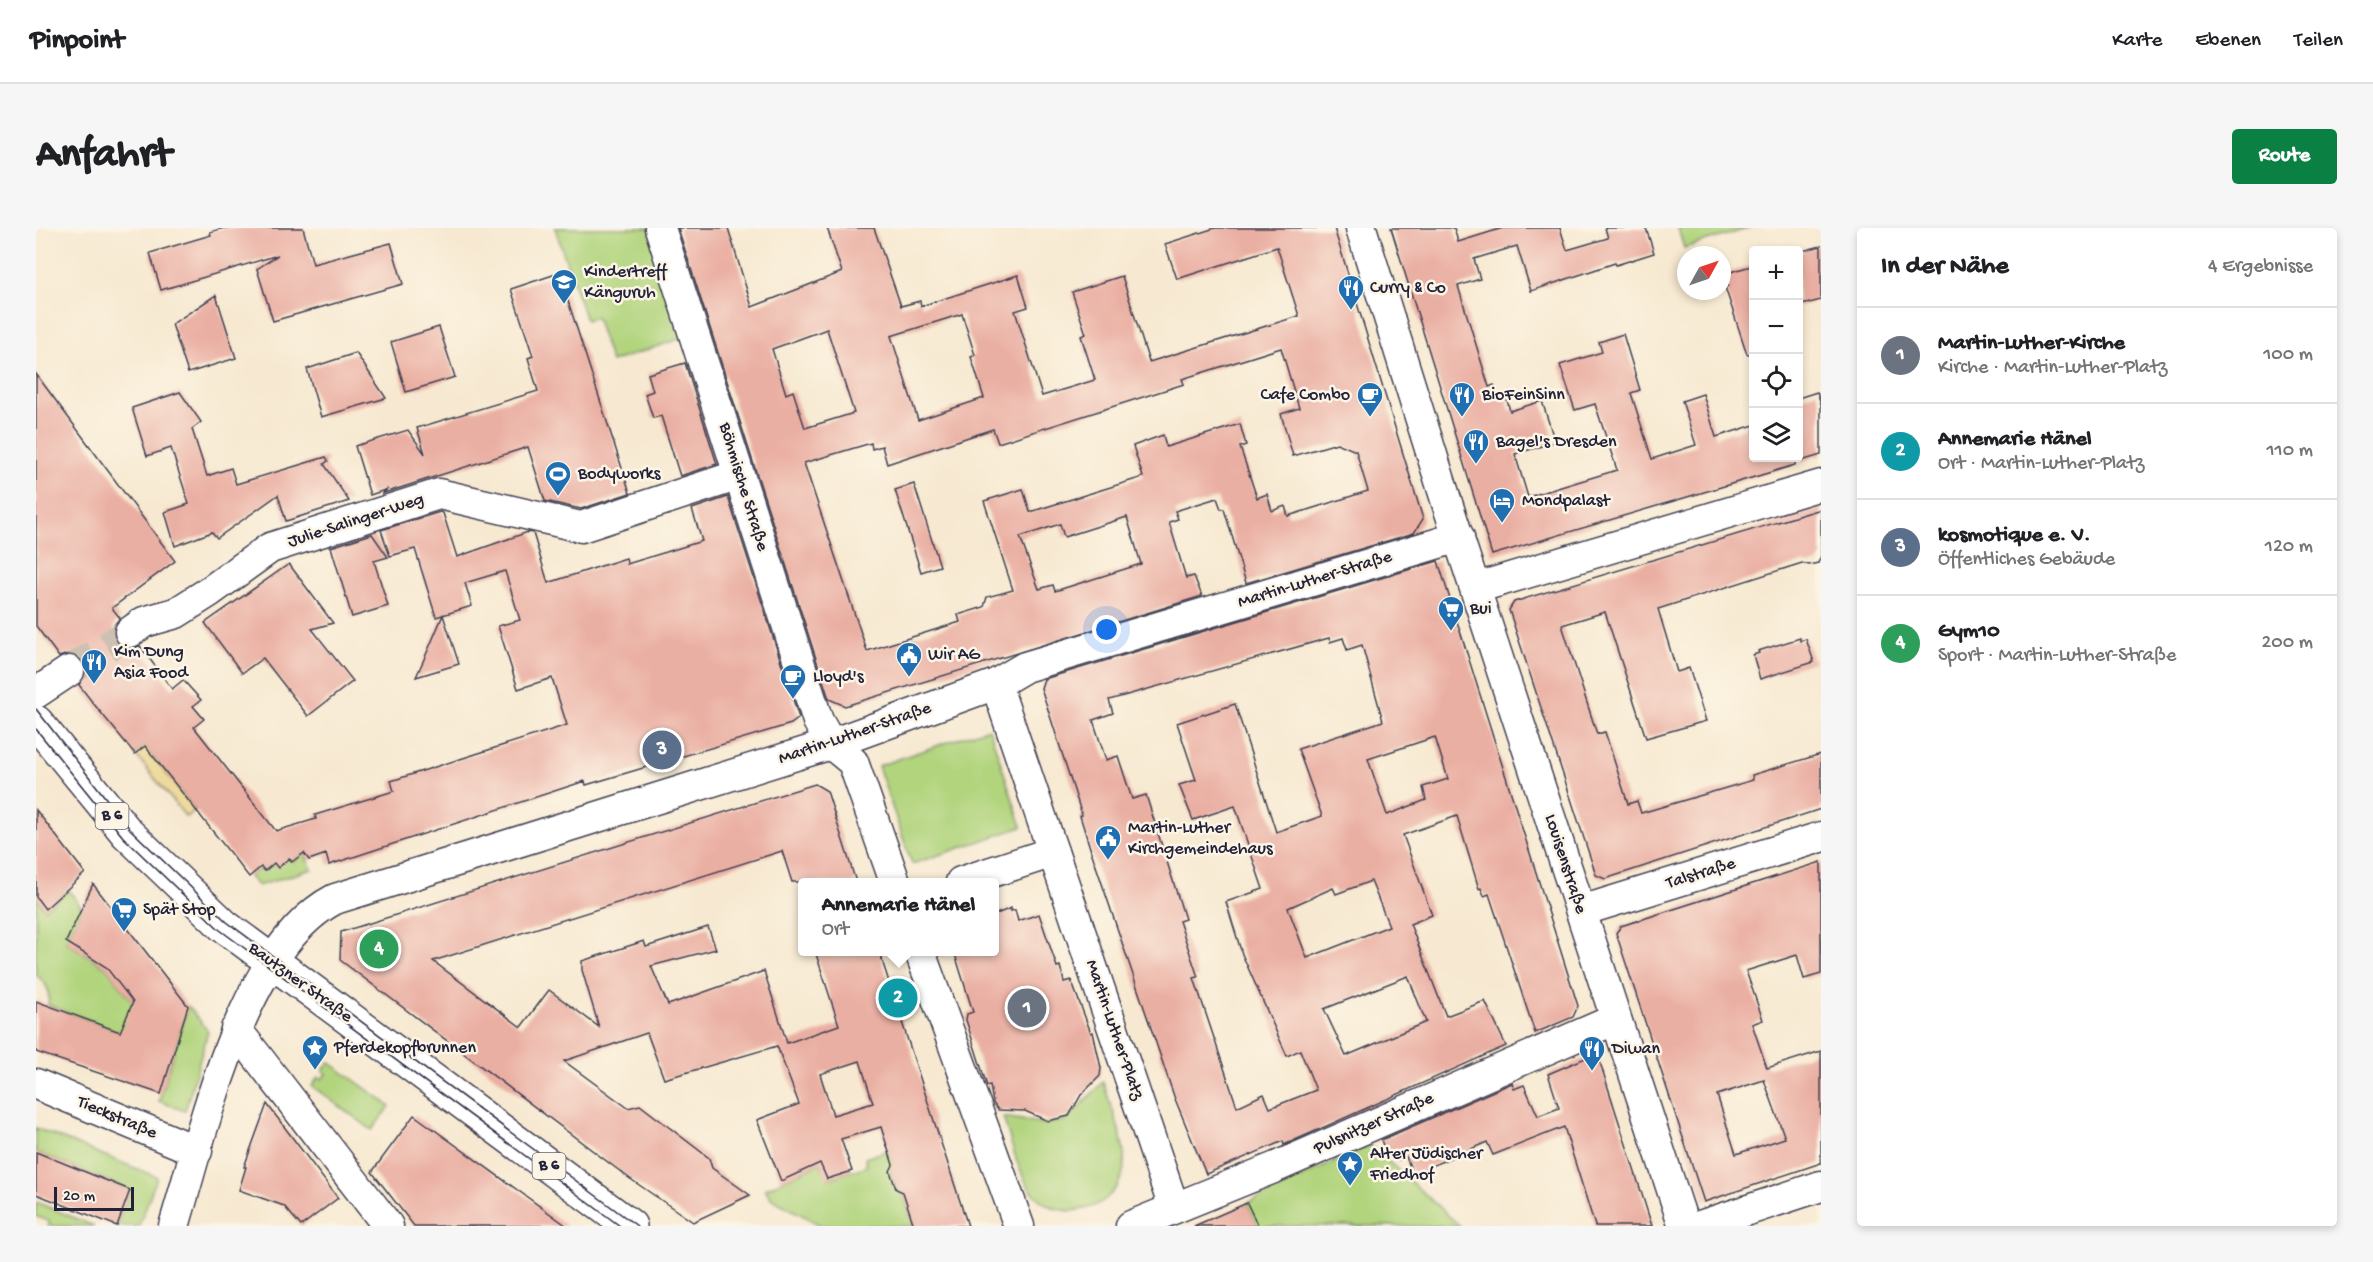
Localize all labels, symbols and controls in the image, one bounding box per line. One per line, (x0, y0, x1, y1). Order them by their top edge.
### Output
text: Pinpoint (30, 25, 124, 58)
text: Karte (2112, 29, 2162, 54)
text: Ebenen (2195, 29, 2261, 54)
text: Teilen (2294, 29, 2343, 54)
button: Route (2232, 129, 2337, 184)
text: Anfahrt (36, 132, 171, 181)
north arrow (1677, 246, 1731, 300)
map controls (1749, 246, 1803, 462)
button: + (1749, 246, 1803, 300)
text: In der Nähe (1881, 252, 2009, 283)
text: 4 Ergebnisse (2208, 256, 2313, 279)
place label: Kindertreff Känguruh (584, 262, 668, 304)
school or university icon: Kindertreff Känguruh (549, 267, 579, 305)
restaurant icon: Curry & Co (1336, 273, 1366, 311)
place label: Curry & Co (1370, 278, 1446, 299)
button: − (1749, 300, 1803, 354)
text: Martin-Luther-Kirche (1938, 331, 2125, 357)
text: 1 (1896, 344, 1905, 367)
text: 100 m (2263, 344, 2313, 367)
button: locate (1749, 354, 1803, 408)
text: Kirche · Martin-Luther-Platz (1938, 357, 2167, 380)
cafe icon: Cafe Combo (1355, 380, 1385, 418)
restaurant icon: BioFeinSinn (1447, 380, 1477, 418)
place label: Cafe Combo (1260, 385, 1350, 406)
place label: BioFeinSinn (1481, 385, 1565, 406)
button: layers (1749, 408, 1803, 462)
street label: Böhmische Straße (713, 419, 773, 554)
restaurant icon: Bagel's Dresden (1461, 427, 1491, 465)
text: Annemarie Hänel (1938, 427, 2092, 453)
place label: Bagel's Dresden (1495, 432, 1617, 453)
text: 2 (1896, 440, 1905, 463)
text: 110 m (2267, 440, 2313, 463)
text: Ort · Martin-Luther-Platz (1938, 453, 2144, 476)
sports icon: Bodyworks (543, 459, 573, 497)
place label: Bodyworks (577, 464, 662, 485)
hotel icon: Mondpalast (1487, 486, 1517, 524)
street label: Julie-Salinger-Weg (285, 489, 427, 553)
place label: Mondpalast (1522, 491, 1611, 512)
text: kosmotique e. V. (1938, 523, 2091, 549)
text: 3 (1895, 536, 1906, 559)
text: 120 m (2265, 536, 2313, 559)
street label: Martin-Luther-Straße (1235, 546, 1395, 613)
text: Öffentliches Gebäude (1938, 549, 2115, 572)
supermarket icon: Bui (1436, 594, 1466, 632)
place label: Bui (1469, 599, 1492, 620)
your location (1092, 615, 1121, 644)
text: Gym10 (1938, 619, 2000, 645)
text: 4 (1896, 632, 1905, 655)
text: 200 m (2262, 632, 2313, 655)
public building icon: Wir AG (894, 640, 924, 678)
place label: Kim Dung Asia Food (114, 642, 189, 684)
place label: Wir AG (928, 645, 980, 666)
text: Sport · Martin-Luther-Straße (1938, 645, 2176, 668)
restaurant icon: Kim Dung Asia Food (79, 647, 109, 685)
cafe icon: Lloyd's (778, 662, 808, 700)
place label: Lloyd's (813, 667, 865, 688)
street label: Martin-Luther-Straße (776, 698, 935, 770)
pin: 3 (642, 728, 682, 772)
road number: B 6 (96, 803, 128, 829)
street label: Louisenstraße (1539, 812, 1591, 917)
place label: Martin-Luther Kirchgemeindehaus (1128, 818, 1274, 860)
public building icon: Martin-Luther Kirchgemeindehaus (1093, 823, 1123, 861)
street label: Talstraße (1663, 853, 1739, 895)
popup (798, 878, 999, 956)
text: Annemarie Hänel (822, 893, 975, 919)
supermarket icon: Spät Stop (109, 895, 139, 933)
place label: Spät Stop (143, 900, 216, 921)
text: Ort (822, 919, 849, 942)
pin: 4 (360, 926, 398, 972)
street label: Bautzner Straße (243, 938, 357, 1028)
street label: Martin-Luther-Platz (1080, 957, 1148, 1104)
pin: 2 (878, 976, 918, 1020)
pin: 1 (1008, 986, 1046, 1030)
place icon: Pferdekopfbrunnen (300, 1033, 330, 1071)
restaurant icon: Diwan (1577, 1034, 1607, 1072)
place label: Pferdekopfbrunnen (333, 1038, 476, 1059)
place label: Diwan (1611, 1039, 1661, 1060)
street label: Pulsnitzer Straße (1310, 1088, 1438, 1160)
street label: Tieckstraße (73, 1091, 161, 1145)
place label: Alter Jüdischer Friedhof (1369, 1144, 1484, 1186)
place icon: Alter Jüdischer Friedhof (1335, 1149, 1365, 1187)
road number: B 6 (532, 1153, 566, 1179)
scale bar (54, 1184, 134, 1212)
text: 20 m (63, 1188, 95, 1207)

